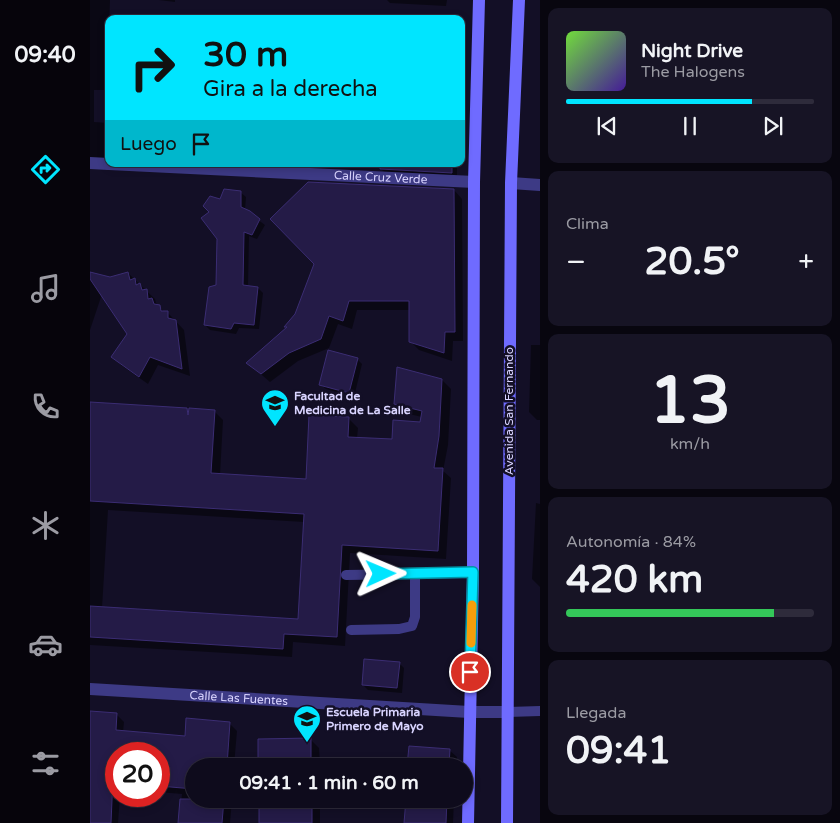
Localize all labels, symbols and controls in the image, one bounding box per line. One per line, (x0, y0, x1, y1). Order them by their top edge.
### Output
text: 30 m (203, 34, 288, 76)
icon: right (120, 35, 185, 100)
text: Night Drive (641, 40, 743, 62)
text: 09:40 (15, 42, 75, 68)
text: The Halogens (641, 62, 745, 82)
text: Gira a la derecha (203, 76, 378, 102)
icon: previous (593, 112, 621, 140)
icon: pause (676, 112, 704, 140)
icon: next (759, 112, 787, 140)
icon: arrive (187, 130, 215, 158)
text: Luego (120, 133, 177, 155)
icon: directions (28, 152, 63, 187)
street label: Calle Cruz Verde (334, 168, 428, 187)
text: Clima (566, 214, 609, 234)
text: 20.5° (645, 239, 740, 285)
text: − (566, 245, 586, 279)
text: + (798, 245, 814, 279)
icon: music (28, 271, 63, 306)
street label: Avenida San Fernando (502, 347, 516, 475)
text: 13 (649, 362, 731, 441)
school or university icon: Facultad de Medicina de La Salle (260, 388, 290, 427)
icon: phone (28, 389, 63, 424)
place label: Facultad de Medicina de La Salle (294, 389, 411, 417)
text: km/h (670, 434, 710, 454)
icon: climate (28, 508, 63, 543)
text: Autonomía · 84% (566, 532, 696, 552)
position arrow (354, 547, 406, 599)
text: 420 km (566, 557, 703, 603)
icon: car (28, 627, 63, 662)
pin (449, 651, 491, 693)
icon: arrive (456, 658, 484, 686)
street label: Calle Las Fuentes (189, 688, 289, 708)
text: Llegada (566, 703, 626, 723)
school or university icon: Escuela Primaria Primero de Mayo (292, 704, 322, 743)
place label: Escuela Primaria Primero de Mayo (326, 705, 424, 734)
text: 09:41 (566, 728, 671, 774)
speed limit sign: 20 (105, 742, 170, 807)
icon: filters (28, 746, 63, 781)
text: 09:41 · 1 min · 60 m (239, 772, 419, 794)

